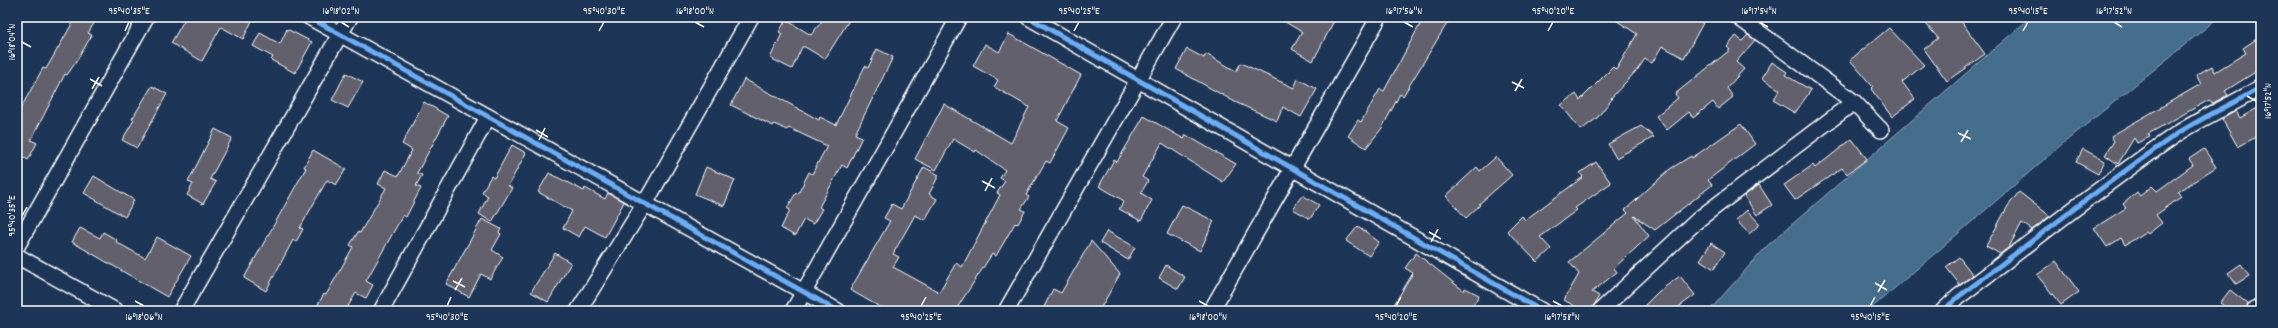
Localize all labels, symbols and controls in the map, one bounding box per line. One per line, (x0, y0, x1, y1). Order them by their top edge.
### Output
text: 95°40'35"E (108, 5, 150, 19)
text: 16°18'02"N (323, 5, 359, 19)
text: 95°40'30"E (583, 5, 625, 19)
text: 16°18'00"N (676, 5, 714, 19)
text: 95°40'25"E (1058, 5, 1100, 19)
text: 16°17'56"N (1386, 5, 1422, 19)
text: 95°40'20"E (1532, 5, 1574, 19)
text: 16°17'54"N (1741, 5, 1777, 19)
text: 95°40'15"E (2009, 5, 2048, 19)
text: 16°17'52"N (2096, 5, 2132, 19)
text: 16°18'04"N (6, 24, 20, 60)
text: 16°17'52"N (2262, 83, 2276, 119)
text: 95°40'35"E (6, 195, 20, 237)
text: 16°18'06"N (125, 311, 163, 325)
text: 95°40'30"E (426, 311, 468, 325)
text: 95°40'25"E (900, 311, 942, 325)
text: 16°18'00"N (1189, 311, 1227, 325)
text: 95°40'20"E (1375, 311, 1417, 325)
text: 16°17'58"N (1544, 311, 1580, 325)
text: 95°40'15"E (1851, 311, 1890, 325)

